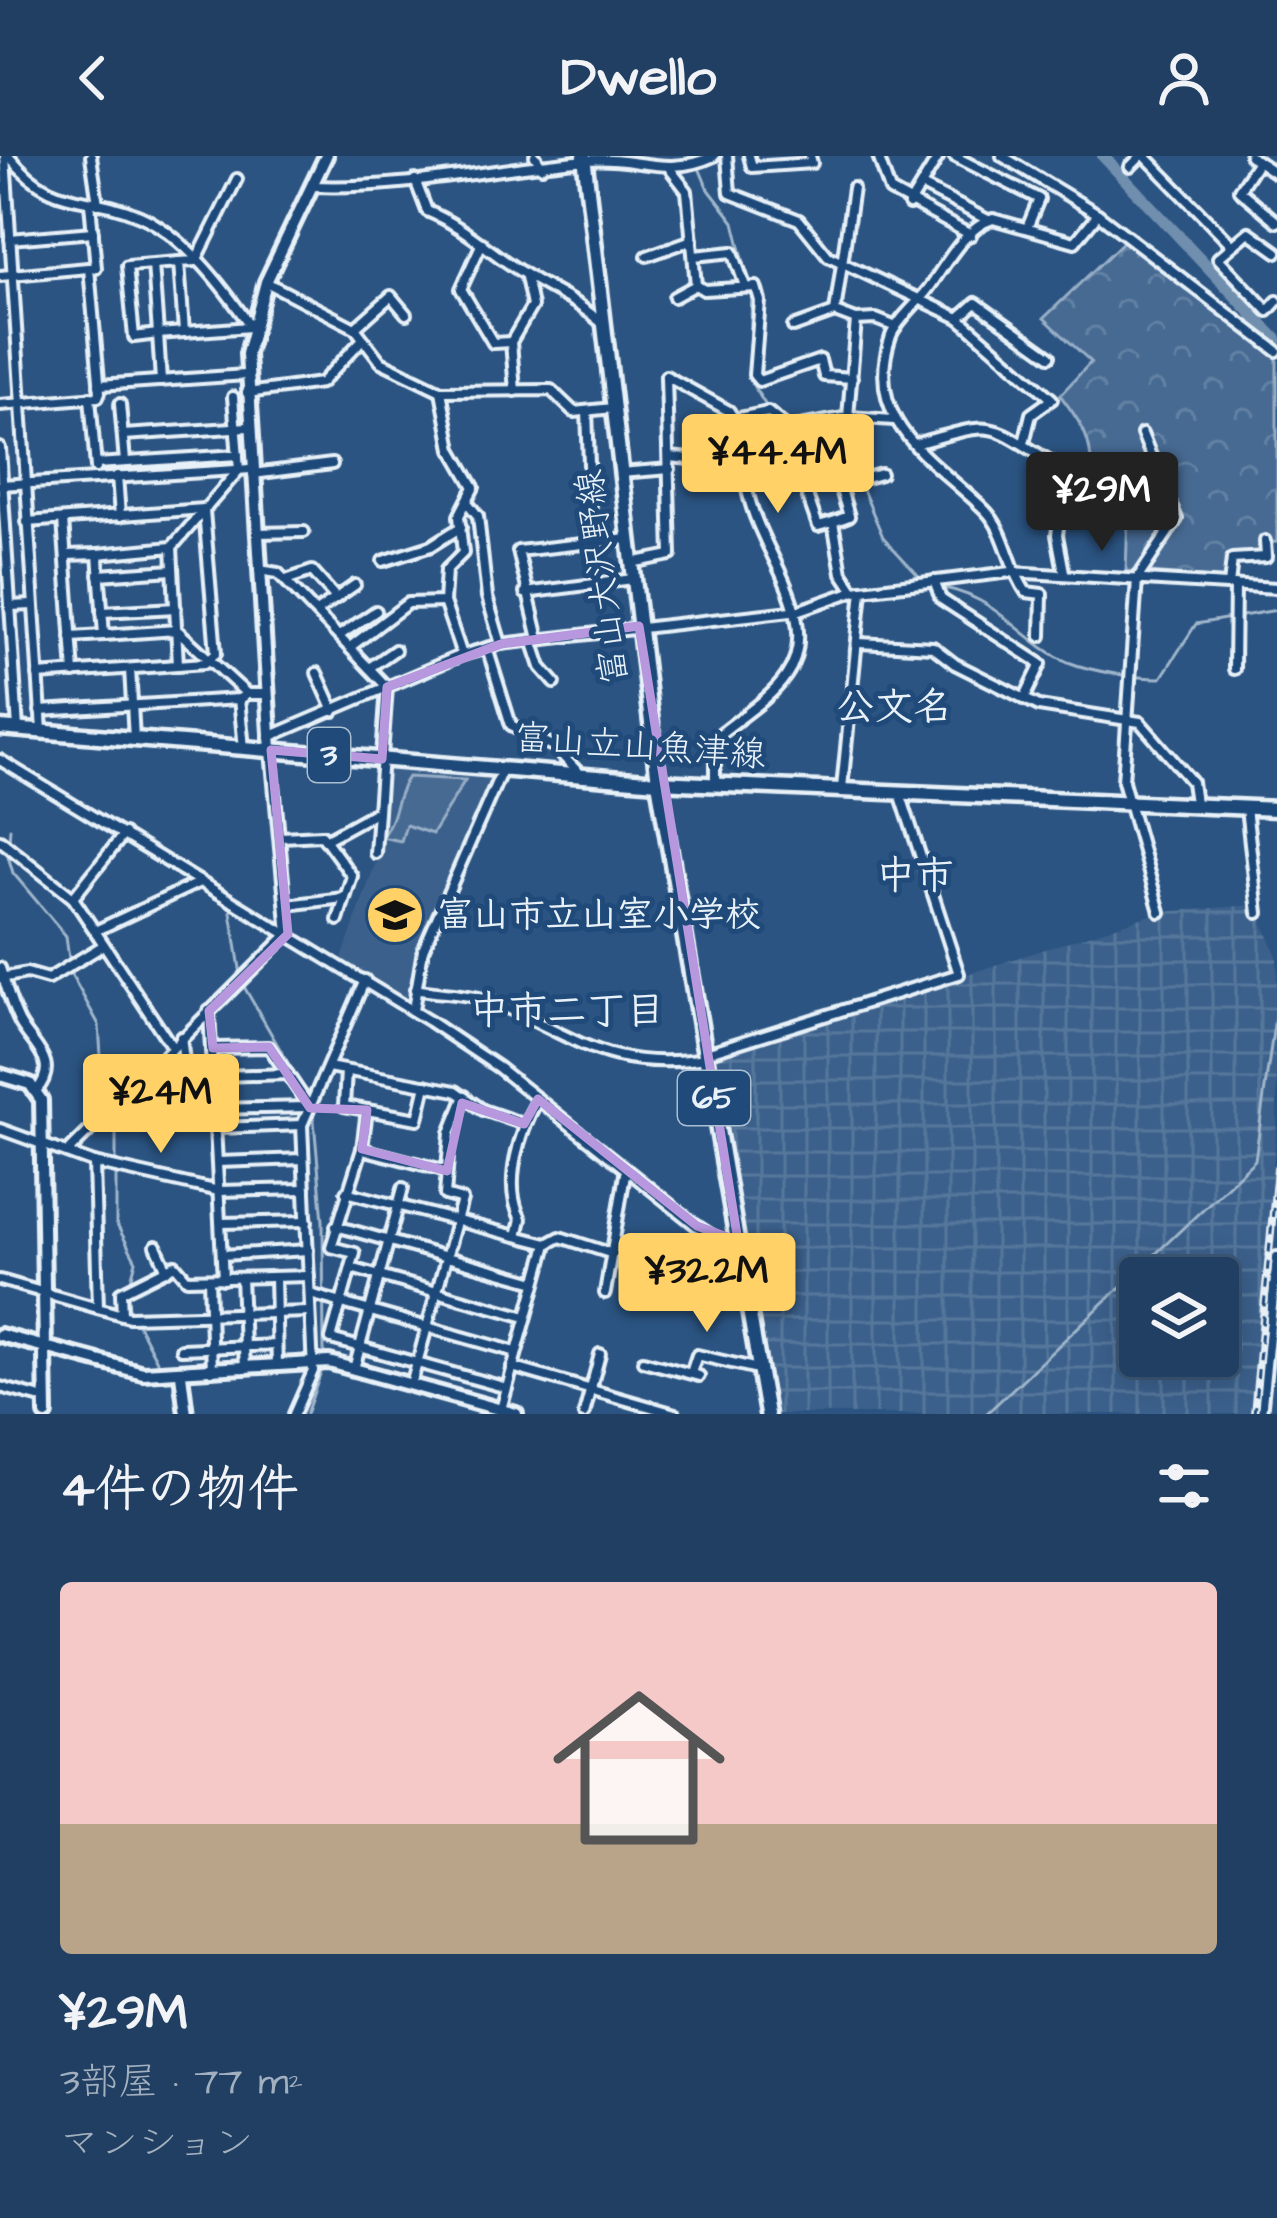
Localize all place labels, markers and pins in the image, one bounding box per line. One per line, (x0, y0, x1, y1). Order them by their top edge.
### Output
pin: ¥44.4M (680, 414, 876, 516)
pin: ¥29M (1031, 452, 1173, 554)
school or university icon: 富山市立山室小学校 (364, 884, 426, 946)
place label: 富山市立山室小学校 (437, 890, 761, 941)
pin: ¥24M (90, 1054, 232, 1156)
pin: ¥32.2M (609, 1233, 805, 1335)

